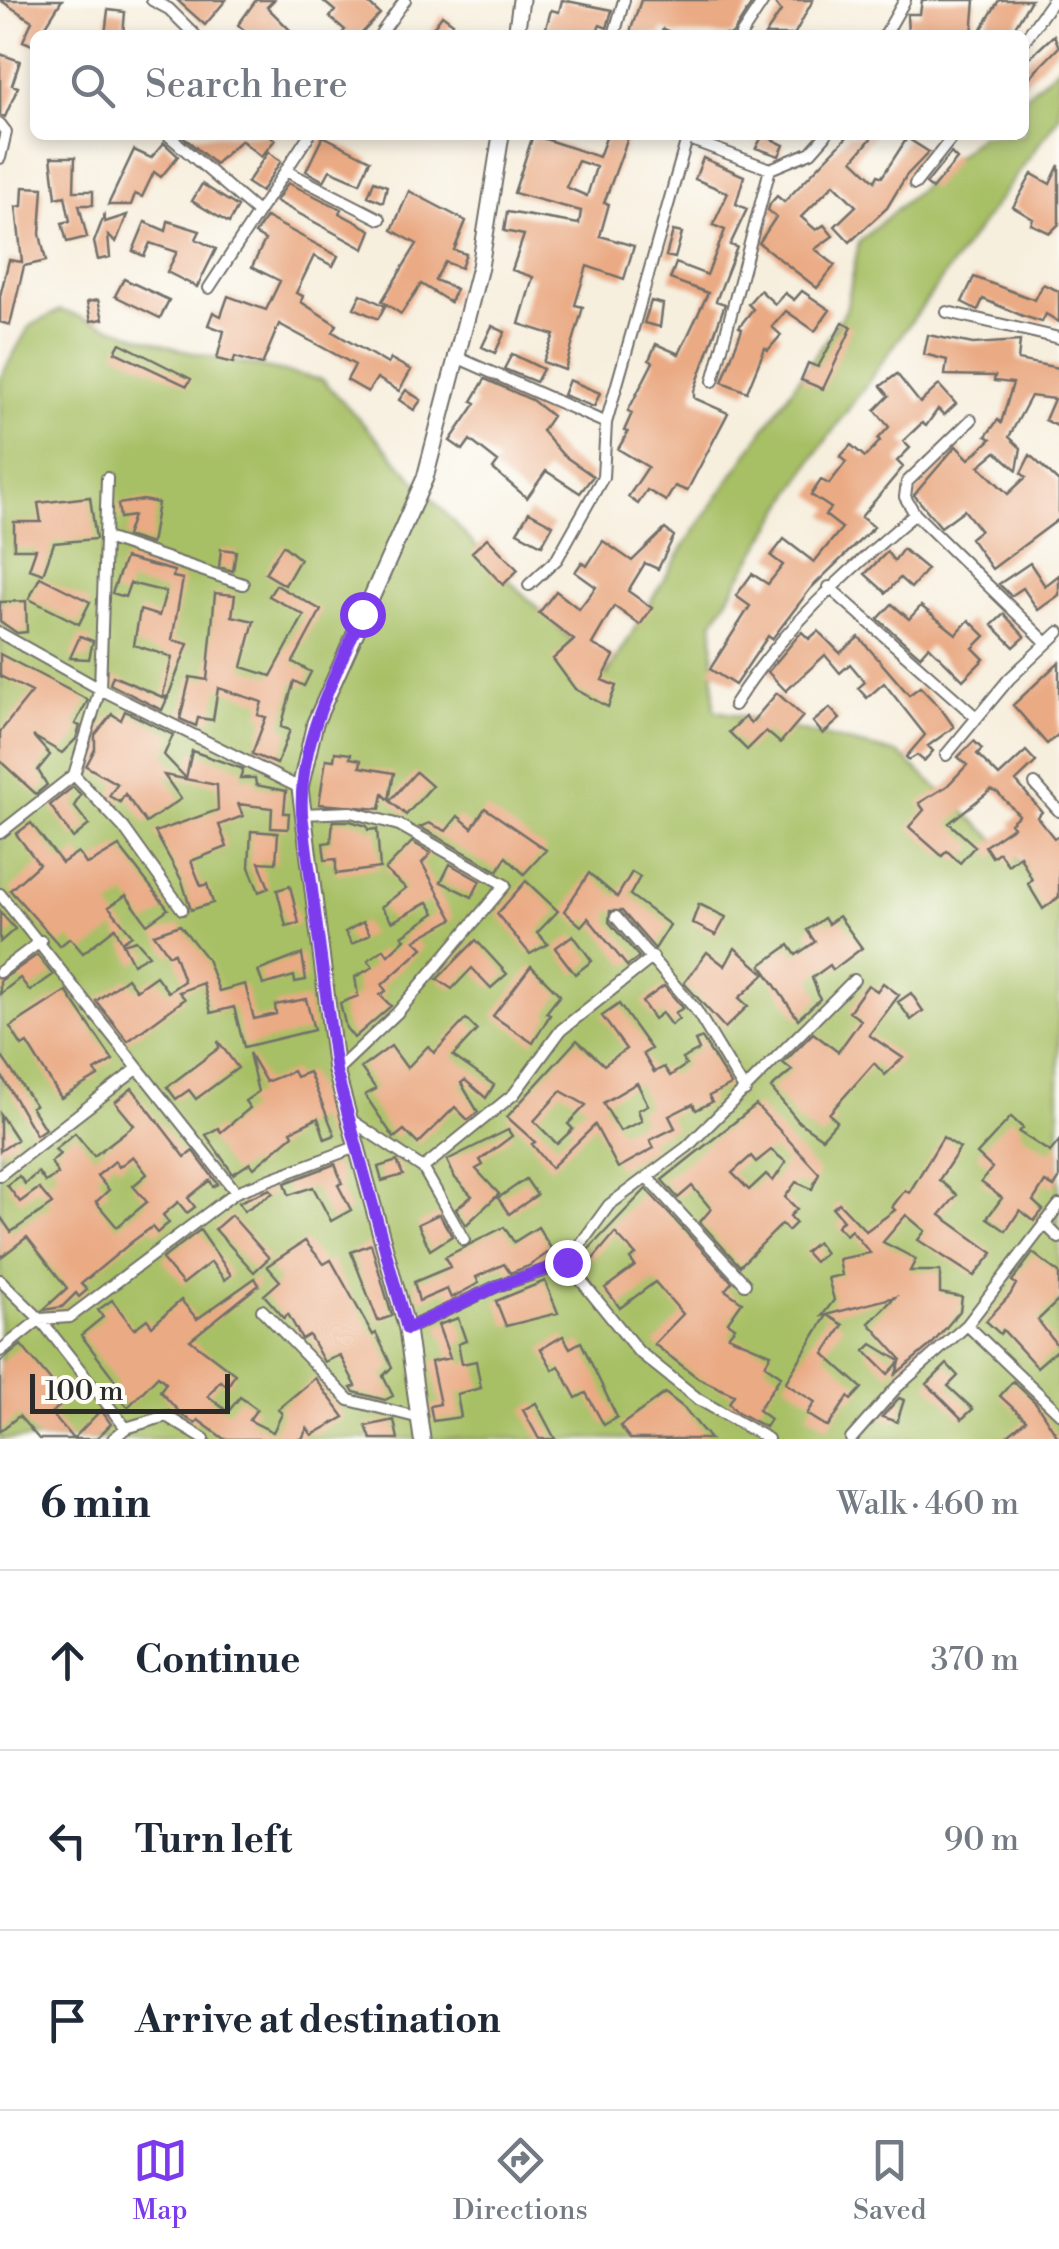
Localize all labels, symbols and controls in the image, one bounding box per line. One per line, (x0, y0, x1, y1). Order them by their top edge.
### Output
search box (30, 30, 1029, 140)
icon: search (65, 58, 120, 113)
text: Search here (145, 62, 348, 109)
route start (340, 592, 386, 638)
route end (545, 1240, 591, 1286)
scale bar (30, 1369, 230, 1414)
text: 100 m (45, 1374, 124, 1409)
text: 6 min (40, 1478, 151, 1531)
text: Walk · 460 m (837, 1484, 1019, 1524)
icon: ahead (40, 1633, 95, 1688)
text: Continue (135, 1637, 300, 1684)
text: 370 m (931, 1640, 1019, 1680)
icon: left (40, 1813, 95, 1868)
text: Turn left (135, 1817, 292, 1864)
text: 90 m (944, 1820, 1019, 1860)
icon: arrive (40, 1993, 95, 2048)
text: Arrive at destination (135, 1997, 501, 2044)
tab: Map (133, 2133, 188, 2228)
tab: Directions (453, 2133, 588, 2228)
tab: Saved (853, 2133, 926, 2228)

